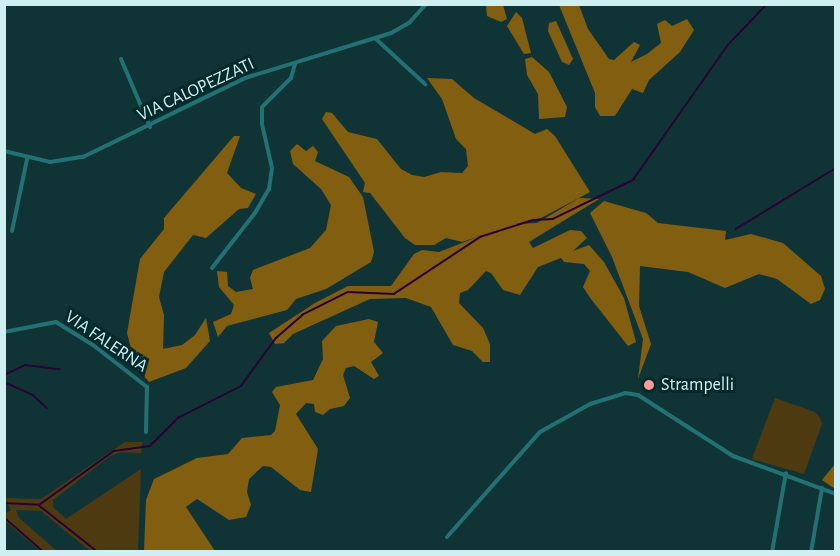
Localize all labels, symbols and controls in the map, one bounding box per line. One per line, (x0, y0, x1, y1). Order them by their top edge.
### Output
street label: VIA CALOPEZZATI (134, 53, 258, 127)
street label: VIA FALERNA (61, 306, 151, 378)
place label: Strampelli (661, 374, 734, 396)
marker: Strampelli (642, 378, 656, 392)

